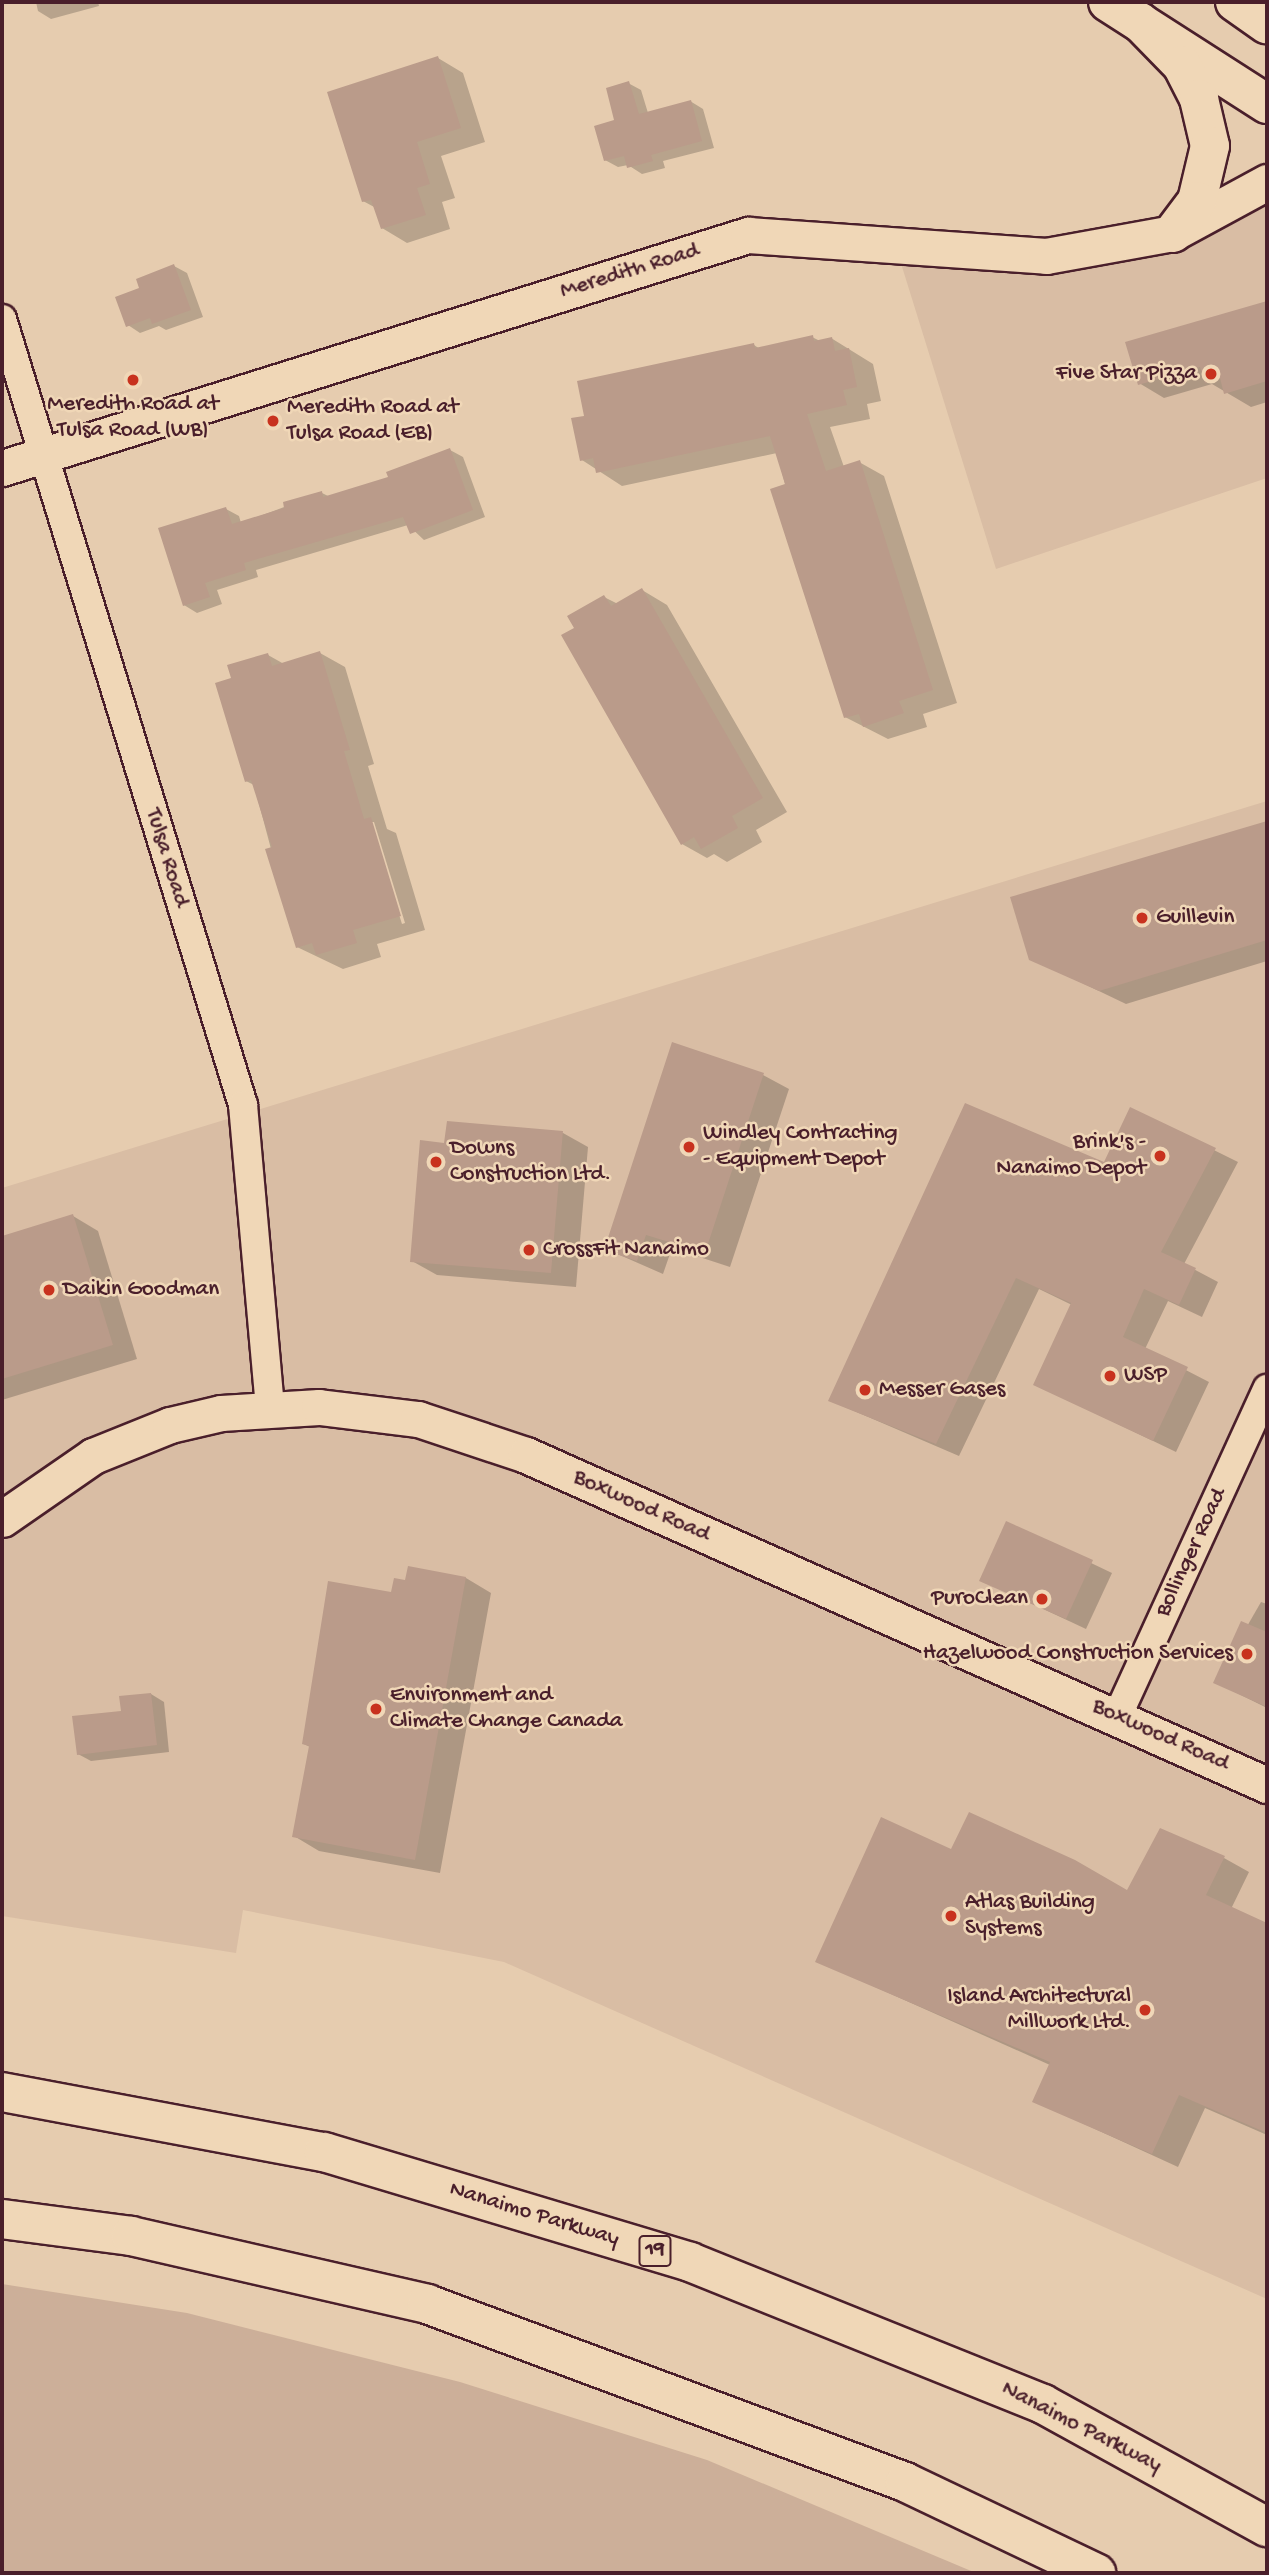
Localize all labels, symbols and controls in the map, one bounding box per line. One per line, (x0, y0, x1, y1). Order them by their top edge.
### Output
street label: Meredith Road (557, 238, 703, 306)
place label: Five Star Pizza (1056, 360, 1197, 388)
marker: Five Star Pizza (1203, 366, 1219, 382)
marker: Meredith Road at Tulsa Road (WB) (125, 372, 141, 388)
place label: Meredith Road at Tulsa Road (WB) (47, 391, 219, 445)
place label: Meredith Road at Tulsa Road (EB) (287, 394, 458, 448)
marker: Meredith Road at Tulsa Road (EB) (265, 413, 281, 429)
street label: Tulsa Road (138, 805, 194, 911)
place label: Guillevin (1156, 904, 1234, 932)
marker: Guillevin (1134, 910, 1150, 926)
place label: Windley Contracting - Equipment Depot (703, 1120, 897, 1174)
place label: Brink's - Nanaimo Depot (996, 1129, 1146, 1183)
place label: Downs Construction Ltd. (450, 1135, 611, 1189)
marker: Windley Contracting - Equipment Depot (681, 1139, 697, 1155)
marker: Brink's - Nanaimo Depot (1152, 1148, 1168, 1164)
marker: Downs Construction Ltd. (428, 1154, 444, 1170)
place label: CrossFit Nanaimo (543, 1236, 709, 1264)
marker: CrossFit Nanaimo (521, 1242, 537, 1258)
place label: Daikin Goodman (63, 1276, 219, 1304)
marker: Daikin Goodman (41, 1282, 57, 1298)
place label: WSP (1124, 1362, 1167, 1390)
marker: WSP (1102, 1368, 1118, 1384)
place label: Messer Gases (879, 1376, 1005, 1404)
marker: Messer Gases (857, 1382, 873, 1398)
street label: Boxwood Road (568, 1465, 714, 1549)
street label: Bollinger Road (1150, 1484, 1234, 1622)
place label: PuroClean (931, 1585, 1028, 1613)
marker: PuroClean (1034, 1591, 1050, 1607)
place label: Hazelwood Construction Services (923, 1640, 1233, 1668)
marker: Hazelwood Construction Services (1239, 1646, 1255, 1662)
place label: Environment and Climate Change Canada (390, 1682, 622, 1736)
street label: Boxwood Road (1087, 1694, 1233, 1778)
marker: Environment and Climate Change Canada (368, 1701, 384, 1717)
place label: Atlas Building Systems (965, 1889, 1095, 1943)
marker: Atlas Building Systems (943, 1908, 959, 1924)
place label: Island Architectural Millwork Ltd. (947, 1983, 1131, 2037)
marker: Island Architectural Millwork Ltd. (1137, 2002, 1153, 2018)
street label: Nanaimo Parkway (446, 2176, 622, 2254)
road number: 19 (638, 2234, 672, 2268)
street label: Nanaimo Parkway (996, 2376, 1166, 2480)

